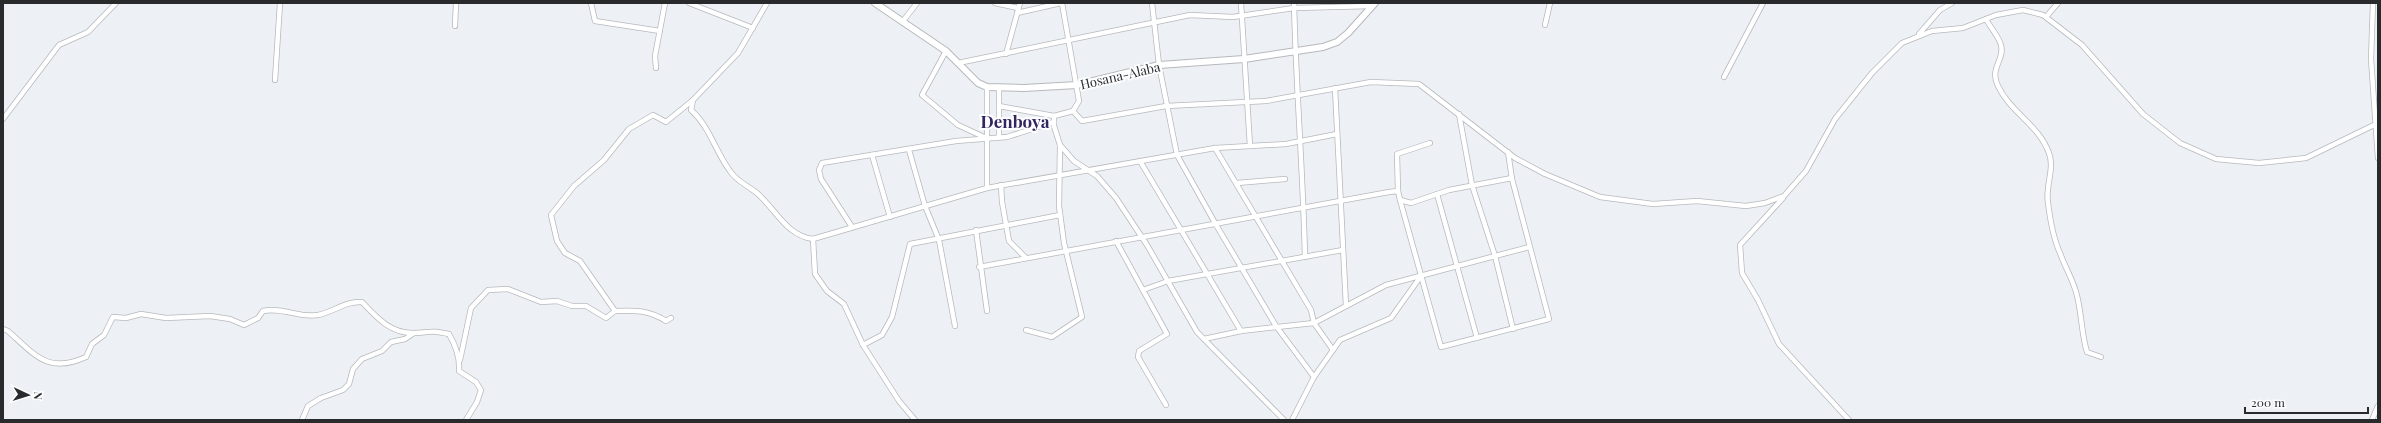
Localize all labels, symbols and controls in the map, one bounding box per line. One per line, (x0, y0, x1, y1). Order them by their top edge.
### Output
street label: Hosana-Alaba (1078, 57, 1162, 92)
district label: Denboya (981, 110, 1050, 132)
north arrow (8, 375, 48, 415)
scale bar (2245, 389, 2368, 415)
text: N (31, 391, 46, 400)
text: 200 m (2251, 394, 2285, 410)

